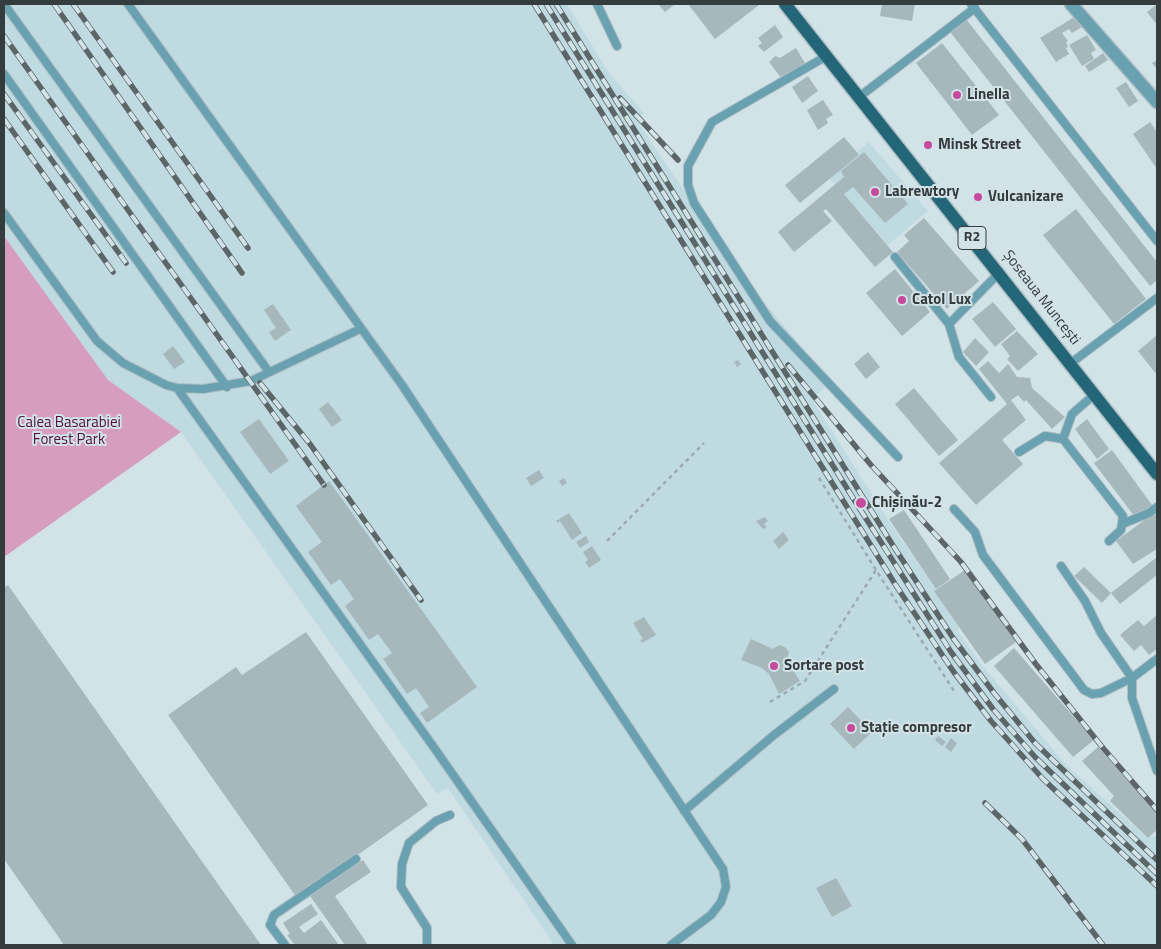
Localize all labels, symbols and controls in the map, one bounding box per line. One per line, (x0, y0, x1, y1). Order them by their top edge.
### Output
place label: Linella (967, 86, 1010, 104)
marker: Linella (951, 89, 963, 101)
place label: Minsk Street (938, 136, 1021, 154)
marker: Minsk Street (922, 139, 934, 151)
place label: Labrewtory (885, 183, 959, 201)
marker: Labrewtory (869, 186, 881, 198)
place label: Vulcanizare (988, 188, 1063, 206)
marker: Vulcanizare (972, 191, 984, 203)
road number: R2 (958, 227, 986, 250)
street label: Șoseaua Muncești (998, 247, 1084, 349)
place label: Catol Lux (912, 291, 971, 309)
marker: Catol Lux (896, 294, 908, 306)
park label: Calea Basarabiei Forest Park (17, 414, 121, 449)
place label: Chișinău-2 (872, 494, 942, 512)
marker: Chișinău-2 (854, 496, 868, 510)
place label: Sortare post (784, 657, 864, 675)
marker: Sortare post (768, 660, 780, 672)
place label: Stație compresor (861, 719, 972, 737)
marker: Stație compresor (845, 722, 857, 734)

